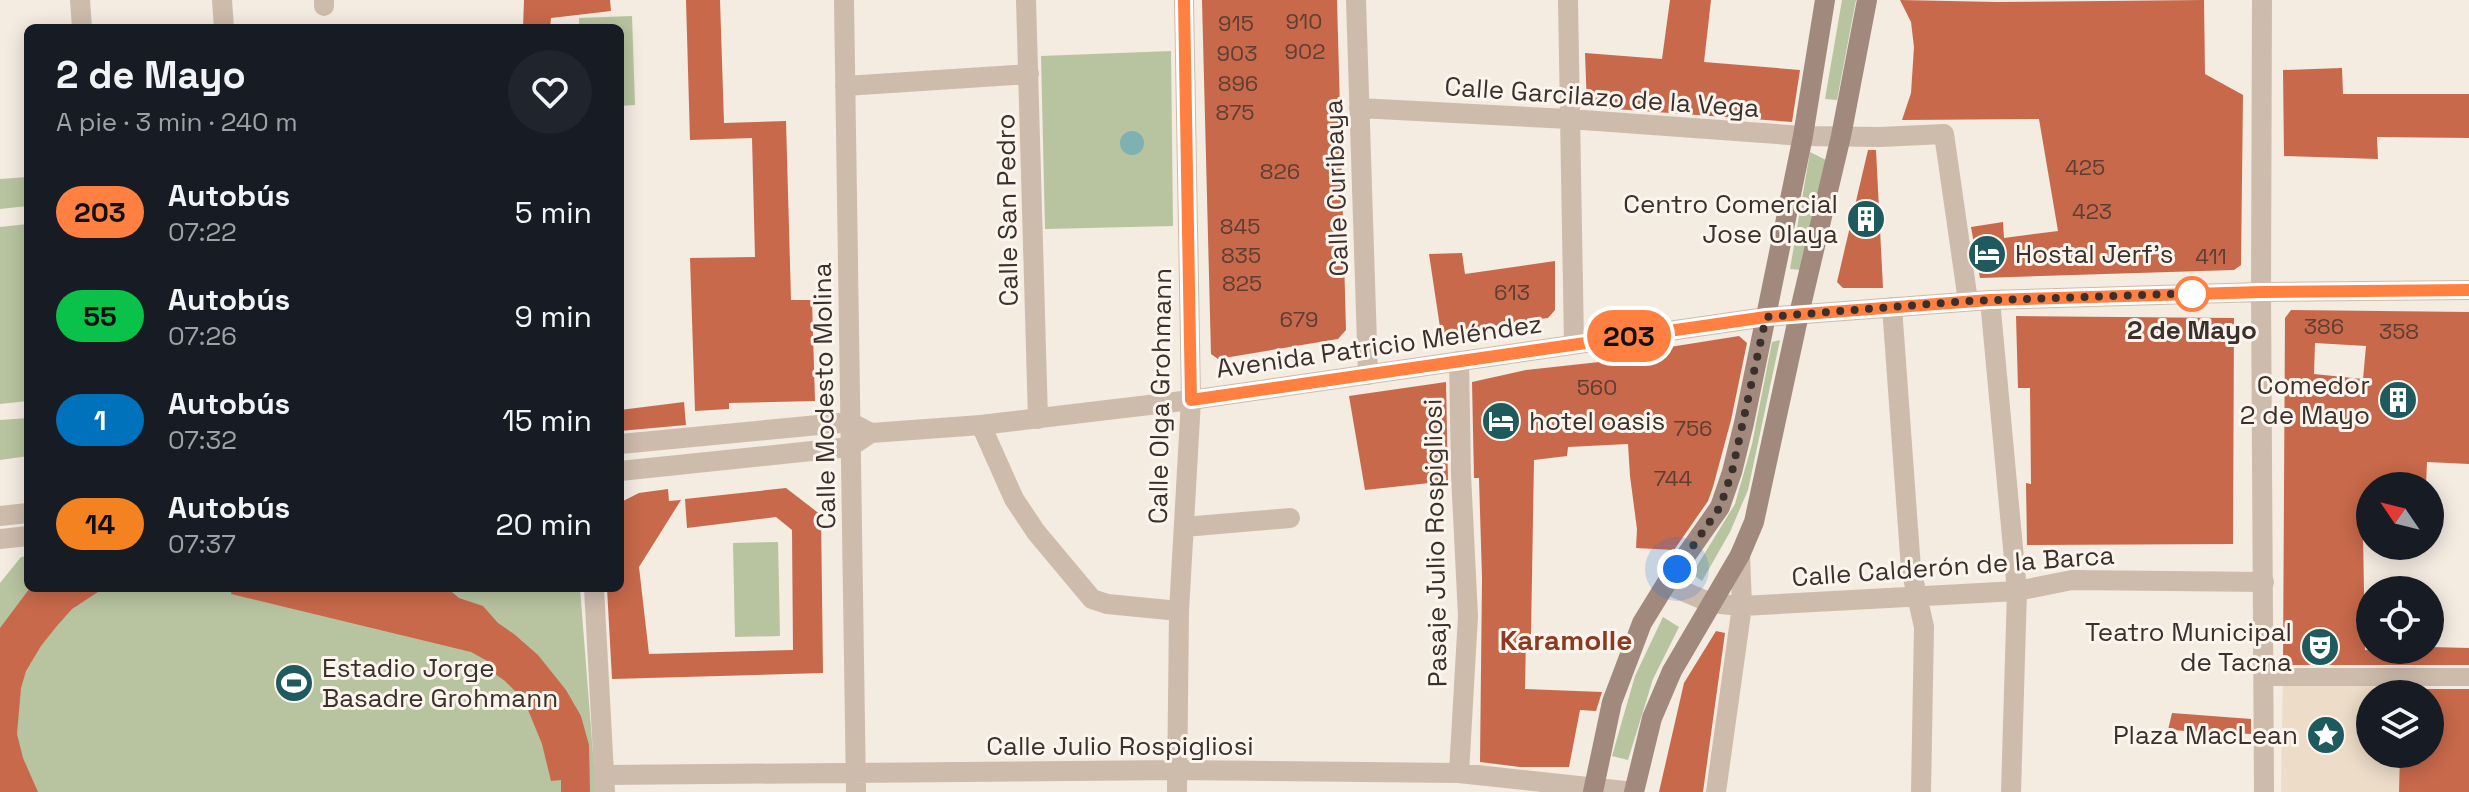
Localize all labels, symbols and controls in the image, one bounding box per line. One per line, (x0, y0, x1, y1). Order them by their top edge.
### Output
house number: 910 (1286, 7, 1322, 35)
house number: 915 (1218, 9, 1254, 37)
house number: 902 (1285, 37, 1325, 65)
house number: 903 (1217, 39, 1257, 67)
button: heart (508, 50, 592, 134)
text: 2 de Mayo (56, 51, 246, 99)
house number: 896 (1218, 69, 1258, 97)
street label: Calle Garcilazo de la Vega (1443, 69, 1761, 125)
house number: 875 (1215, 98, 1255, 126)
street label: Calle Curibaya (1316, 99, 1356, 277)
text: A pie · 3 min · 240 m (56, 105, 298, 139)
street label: Calle San Pedro (988, 113, 1026, 307)
house number: 425 (2065, 153, 2105, 181)
house number: 826 (1260, 157, 1300, 185)
text: Autobús (168, 176, 290, 215)
place label: Centro Comercial Jose Olaya (1623, 187, 1838, 251)
text: 5 min (515, 193, 592, 232)
text: 203 (74, 194, 126, 230)
house number: 423 (2072, 197, 2112, 225)
building icon: Centro Comercial Jose Olaya (1845, 198, 1887, 240)
house number: 845 (1220, 212, 1260, 240)
text: 07:22 (168, 215, 237, 249)
hotel icon: Hostal Jerf's (1966, 233, 2008, 275)
place label: Hostal Jerf's (2015, 237, 2173, 271)
house number: 835 (1221, 241, 1261, 269)
house number: 411 (2195, 242, 2227, 270)
street label: Calle Modesto Molina (805, 262, 843, 530)
street label: Calle Olga Grohmann (1141, 268, 1179, 524)
house number: 825 (1222, 269, 1262, 297)
marker: 2 de Mayo (2175, 277, 2209, 311)
house number: 613 (1494, 278, 1530, 306)
text: Autobús (168, 280, 290, 319)
text: 9 min (514, 297, 592, 336)
text: 55 (83, 298, 117, 334)
house number: 679 (1280, 305, 1318, 333)
street label: Avenida Patricio Meléndez (1214, 306, 1544, 386)
line badge: 203 (1583, 310, 1675, 362)
house number: 386 (2304, 312, 2344, 340)
place label: 2 de Mayo (2127, 313, 2257, 347)
house number: 358 (2379, 317, 2419, 345)
text: 203 (1603, 318, 1655, 354)
text: 07:26 (168, 319, 237, 353)
place label: Comedor 2 de Mayo (2240, 368, 2370, 432)
house number: 560 (1577, 373, 1617, 401)
building icon: Comedor 2 de Mayo (2377, 379, 2419, 421)
text: Autobús (168, 384, 290, 423)
street label: Pasaje Julio Rospigliosi (1415, 399, 1455, 687)
hotel icon: hotel oasis (1480, 400, 1522, 442)
text: 15 min (502, 401, 592, 440)
text: 1 (94, 402, 106, 438)
place label: hotel oasis (1529, 404, 1665, 438)
house number: 756 (1673, 414, 1713, 442)
text: 07:32 (168, 423, 237, 457)
house number: 744 (1654, 464, 1693, 492)
north arrow (2356, 472, 2444, 560)
map controls (2356, 472, 2444, 768)
text: Autobús (168, 488, 290, 527)
text: 20 min (495, 505, 592, 544)
text: 14 (85, 506, 115, 542)
text: 07:37 (168, 527, 236, 561)
street label: Calle Calderón de la Barca (1790, 538, 2116, 594)
your location (1657, 549, 1697, 589)
button: locate (2356, 576, 2444, 664)
place label: Teatro Municipal de Tacna (2085, 615, 2292, 679)
district label: Karamolle (1500, 622, 1632, 658)
theatre icon: Teatro Municipal de Tacna (2299, 626, 2341, 668)
place label: Estadio Jorge Basadre Grohmann (322, 651, 558, 715)
sports icon: Estadio Jorge Basadre Grohmann (273, 662, 315, 704)
button: layers (2356, 680, 2444, 768)
place icon: Plaza MacLean (2305, 714, 2347, 756)
place label: Plaza MacLean (2113, 718, 2298, 752)
street label: Calle Julio Rospigliosi (986, 729, 1254, 763)

